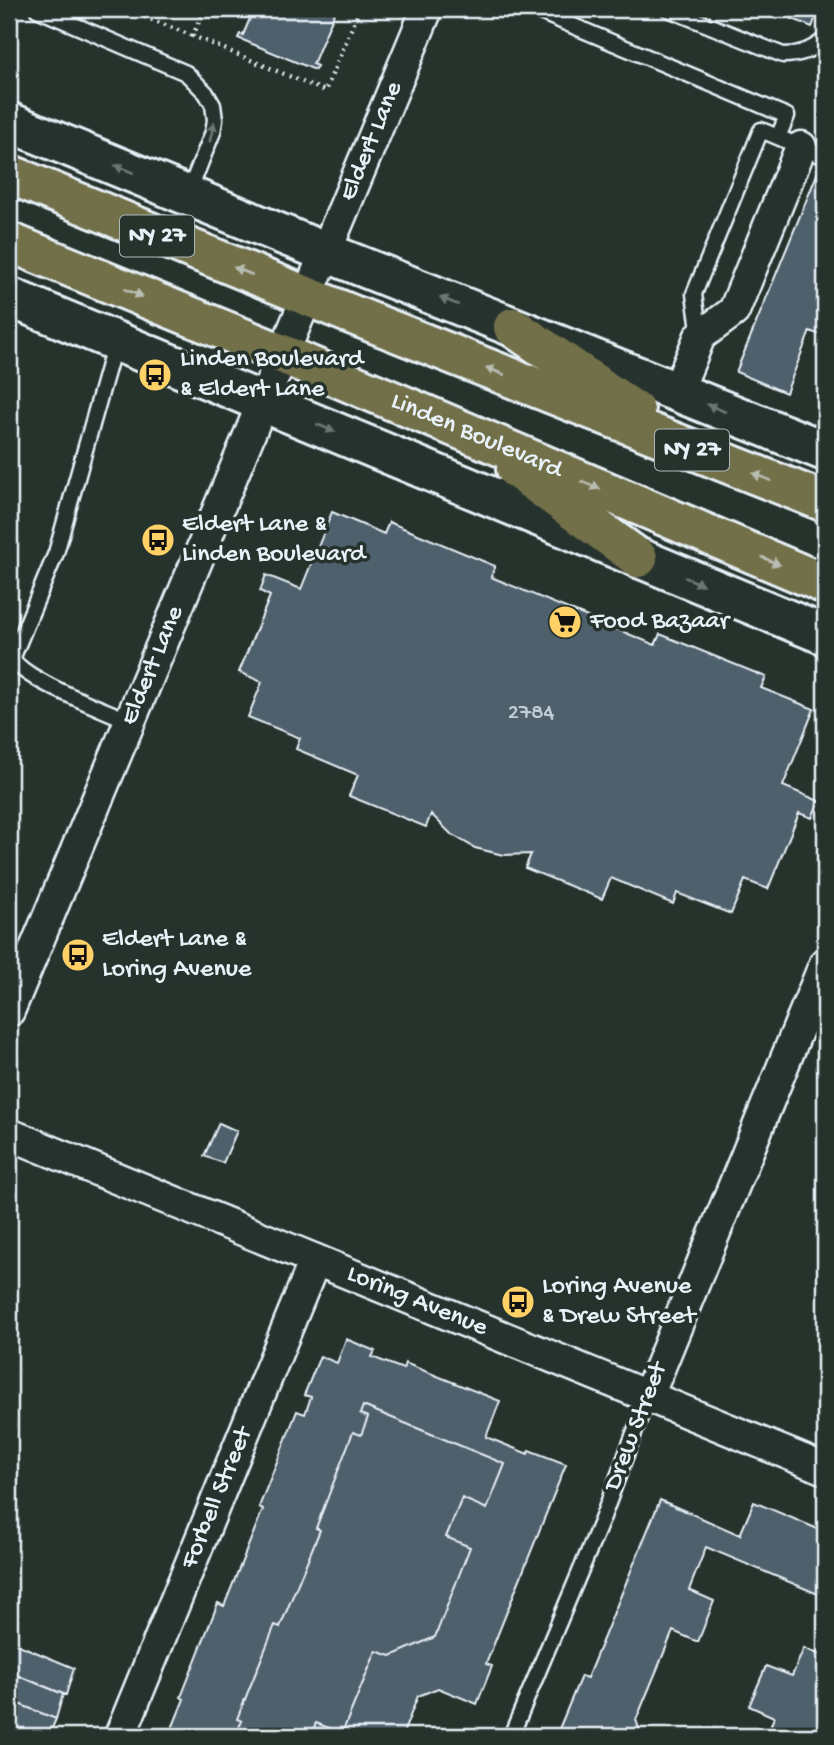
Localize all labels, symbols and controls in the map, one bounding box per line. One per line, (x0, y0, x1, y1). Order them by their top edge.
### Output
street label: Eldert Lane (333, 77, 411, 206)
one-way arrow (207, 121, 218, 143)
one-way arrow (114, 164, 135, 175)
road number: NY 27 (120, 216, 194, 256)
one-way arrow (232, 265, 253, 276)
one-way arrow (124, 288, 145, 299)
one-way arrow (439, 296, 460, 307)
place label: Linden Boulevard & Eldert Lane (180, 345, 365, 406)
bus stop icon: Linden Boulevard & Eldert Lane (136, 356, 174, 394)
one-way arrow (485, 366, 506, 377)
street label: Linden Boulevard (386, 386, 568, 487)
one-way arrow (706, 403, 727, 414)
one-way arrow (315, 423, 336, 434)
road number: NY 27 (655, 430, 729, 471)
one-way arrow (751, 472, 772, 483)
one-way arrow (581, 479, 602, 490)
place label: Eldert Lane & Linden Boulevard (182, 510, 367, 571)
bus stop icon: Eldert Lane & Linden Boulevard (139, 521, 177, 559)
one-way arrow (761, 556, 782, 567)
one-way arrow (684, 575, 705, 586)
street label: Eldert Lane (114, 601, 192, 730)
supermarket icon: Food Bazaar (546, 603, 584, 641)
place label: Food Bazaar (589, 607, 732, 638)
house number: 2784 (508, 700, 554, 727)
place label: Eldert Lane & Loring Avenue (102, 925, 252, 986)
bus stop icon: Eldert Lane & Loring Avenue (59, 936, 97, 974)
street label: Loring Avenue (342, 1259, 493, 1344)
place label: Loring Avenue & Drew Street (542, 1272, 698, 1333)
bus stop icon: Loring Avenue & Drew Street (499, 1283, 537, 1321)
street label: Drew Street (598, 1356, 677, 1498)
street label: Forbell Street (174, 1421, 261, 1574)

